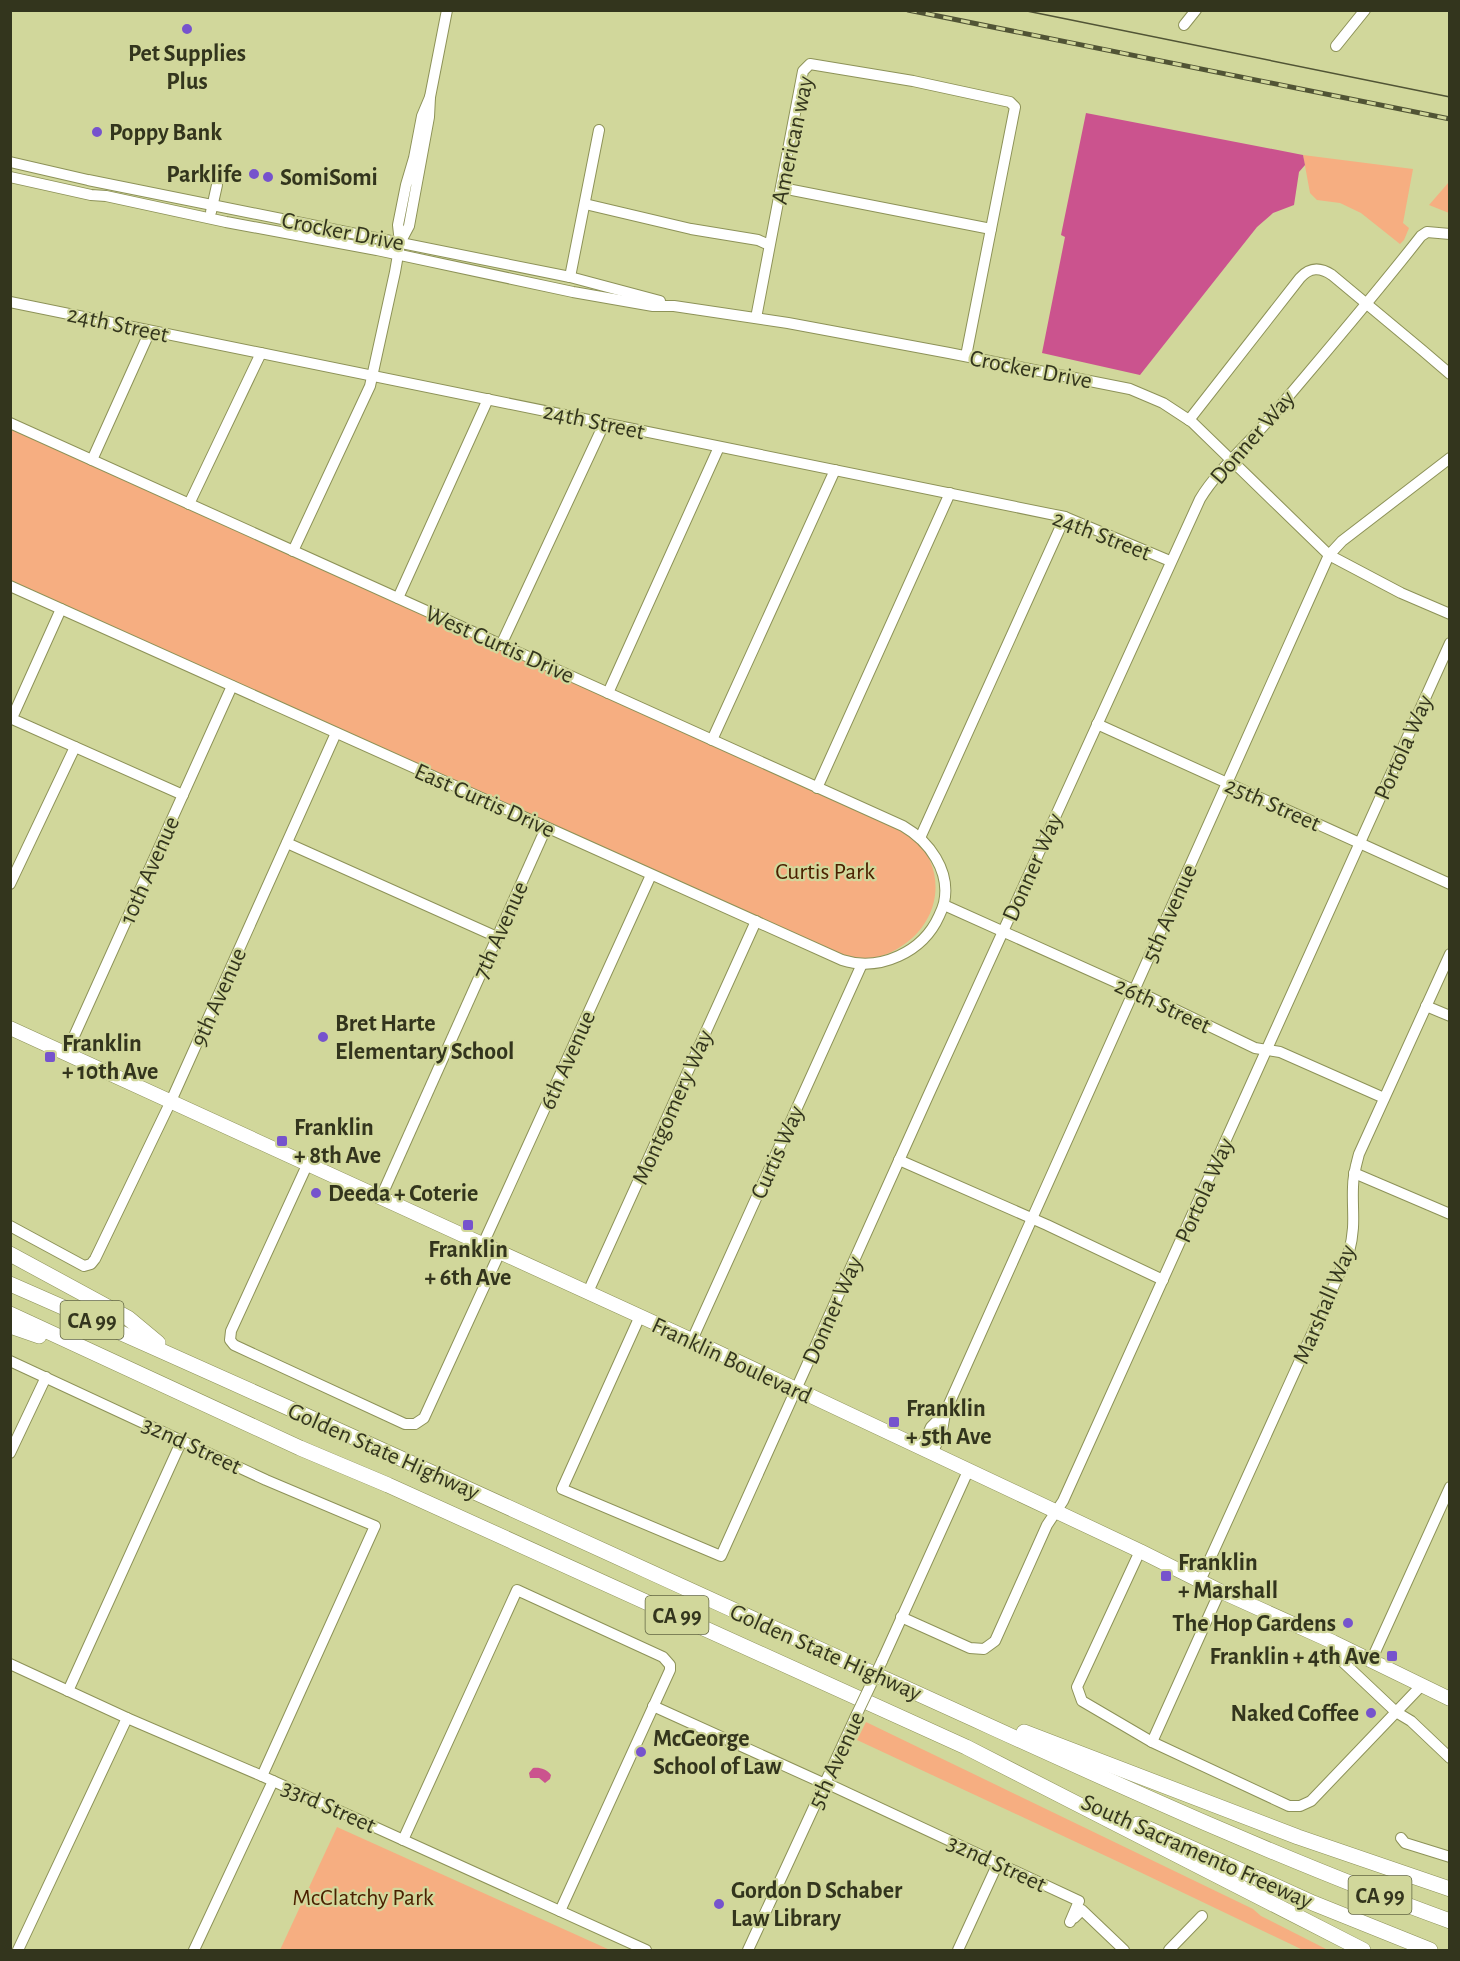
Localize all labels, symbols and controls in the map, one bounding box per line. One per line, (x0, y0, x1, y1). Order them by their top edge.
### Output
marker: Pet Supplies Plus (180, 22, 194, 36)
place label: Pet Supplies Plus (128, 42, 246, 94)
street label: American way (768, 74, 818, 207)
place label: Poppy Bank (109, 121, 222, 145)
marker: Poppy Bank (90, 125, 104, 139)
place label: Parklife (166, 163, 242, 187)
place label: SomiSomi (280, 166, 378, 190)
marker: Parklife (247, 167, 261, 181)
marker: SomiSomi (261, 170, 275, 184)
street label: Crocker Drive (280, 208, 406, 256)
street label: 24th Street (65, 303, 171, 347)
street label: Crocker Drive (968, 346, 1094, 394)
street label: Donner Way (1206, 386, 1300, 489)
street label: 24th Street (541, 400, 647, 444)
street label: 24th Street (1049, 506, 1154, 566)
street label: West Curtis Drive (422, 601, 578, 688)
street label: Portola Way (1370, 691, 1438, 803)
street label: East Curtis Drive (411, 759, 558, 843)
street label: 25th Street (1221, 773, 1324, 837)
street label: Donner Way (998, 810, 1067, 925)
street label: 10th Avenue (116, 813, 184, 928)
park label: Curtis Park (775, 860, 875, 884)
street label: 5th Avenue (1138, 861, 1202, 966)
street label: 7th Avenue (469, 878, 533, 983)
street label: 9th Avenue (187, 944, 251, 1050)
street label: 26th Street (1111, 973, 1215, 1039)
street label: 6th Avenue (536, 1007, 600, 1113)
place label: Bret Harte Elementary School (335, 1012, 514, 1064)
street label: Montgomery Way (628, 1026, 718, 1188)
marker: Bret Harte Elementary School (316, 1030, 330, 1044)
place label: Franklin + 10th Ave (62, 1032, 158, 1084)
marker: Franklin + 10th Ave (43, 1050, 57, 1064)
street label: Curtis Way (747, 1102, 809, 1203)
place label: Franklin + 8th Ave (294, 1116, 381, 1168)
marker: Franklin + 8th Ave (275, 1134, 289, 1148)
street label: Portola Way (1171, 1134, 1239, 1246)
place label: Deeda + Coterie (328, 1182, 478, 1206)
marker: Deeda + Coterie (309, 1186, 323, 1200)
marker: Franklin + 6th Ave (461, 1218, 475, 1232)
place label: Franklin + 6th Ave (425, 1238, 511, 1290)
street label: Marshall Way (1289, 1241, 1361, 1367)
street label: Donner Way (798, 1253, 867, 1368)
road number: CA 99 (60, 1301, 124, 1339)
street label: Franklin Boulevard (648, 1313, 815, 1408)
place label: Franklin + 5th Ave (906, 1397, 992, 1449)
street label: Golden State Highway (284, 1399, 483, 1505)
street label: 32nd Street (138, 1413, 245, 1479)
marker: Franklin + 5th Ave (887, 1415, 901, 1429)
place label: Franklin + Marshall (1178, 1551, 1278, 1603)
marker: Franklin + Marshall (1159, 1569, 1173, 1583)
road number: CA 99 (646, 1596, 708, 1634)
street label: Golden State Highway (726, 1600, 925, 1706)
place label: The Hop Gardens (1172, 1612, 1336, 1636)
marker: The Hop Gardens (1341, 1616, 1355, 1630)
place label: Franklin + 4th Ave (1209, 1645, 1380, 1669)
marker: Franklin + 4th Ave (1385, 1649, 1399, 1663)
place label: Naked Coffee (1231, 1702, 1359, 1726)
marker: Naked Coffee (1364, 1706, 1378, 1720)
street label: 5th Avenue (804, 1708, 870, 1813)
place label: McGeorge School of Law (653, 1727, 782, 1779)
marker: McGeorge School of Law (634, 1745, 648, 1759)
street label: 33rd Street (278, 1776, 380, 1838)
street label: South Sacramento Freeway (1077, 1790, 1316, 1914)
street label: 32nd Street (943, 1831, 1050, 1897)
road number: CA 99 (1348, 1876, 1412, 1914)
place label: Gordon D Schaber Law Library (731, 1879, 903, 1931)
park label: McClatchy Park (292, 1886, 434, 1910)
marker: Gordon D Schaber Law Library (712, 1897, 726, 1911)

